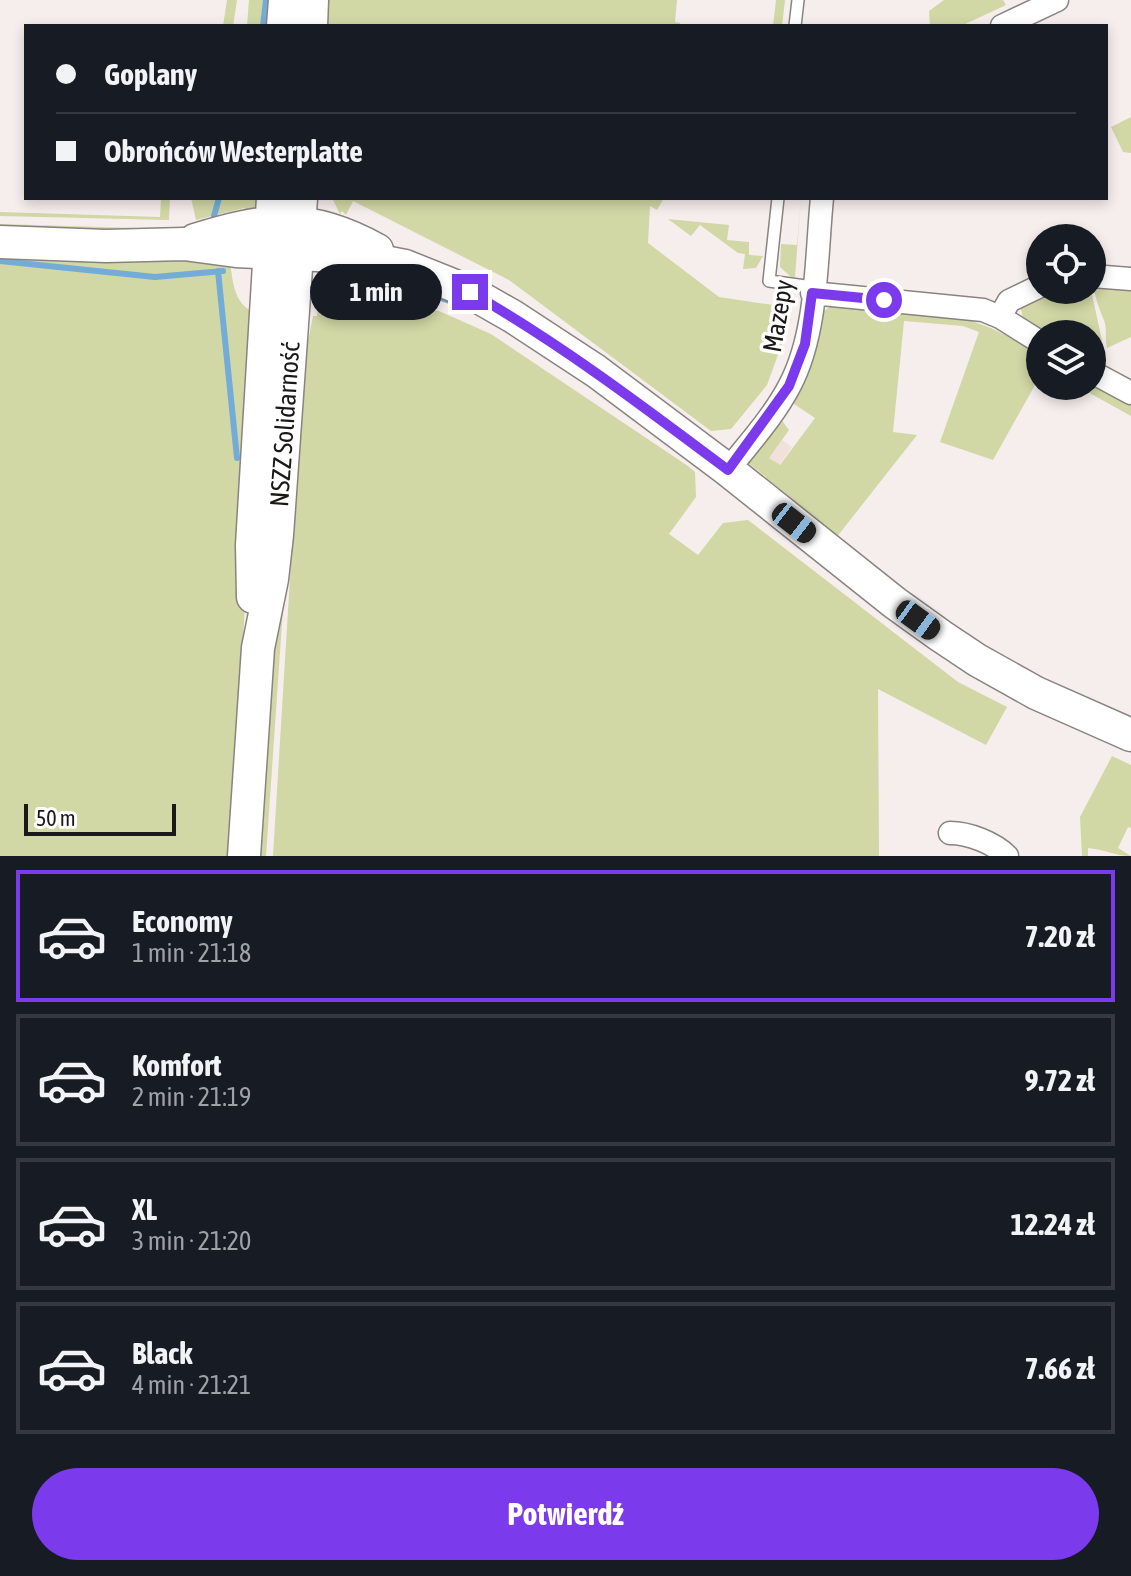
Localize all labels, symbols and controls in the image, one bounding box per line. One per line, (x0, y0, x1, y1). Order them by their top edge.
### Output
text: Goplany (104, 57, 197, 91)
text: Obrońców Westerplatte (104, 134, 363, 168)
map controls (1026, 224, 1106, 400)
button: locate (1026, 224, 1106, 304)
callout: 1 min (310, 264, 442, 320)
route end (452, 274, 488, 310)
text: 1 min (349, 277, 403, 307)
street label: Mazepy (757, 277, 799, 355)
route start (866, 282, 902, 318)
button: layers (1026, 320, 1106, 400)
street label: NSZZ Solidarność (264, 341, 306, 508)
car (768, 499, 820, 547)
car (892, 596, 944, 644)
scale bar (24, 800, 176, 836)
text: 50 m (36, 805, 76, 831)
icon: car (36, 900, 108, 972)
text: Economy (132, 904, 233, 938)
text: 7.20 zł (1025, 919, 1095, 953)
text: 1 min · 21:18 (132, 938, 251, 968)
icon: car (36, 1044, 108, 1116)
text: Komfort (132, 1048, 221, 1082)
text: 9.72 zł (1025, 1063, 1095, 1097)
text: 2 min · 21:19 (132, 1082, 251, 1112)
icon: car (36, 1188, 108, 1260)
text: XL (132, 1192, 157, 1226)
text: 12.24 zł (1010, 1207, 1095, 1241)
text: 3 min · 21:20 (132, 1226, 251, 1256)
icon: car (36, 1332, 108, 1404)
text: Black (132, 1336, 192, 1370)
text: 7.66 zł (1025, 1351, 1095, 1385)
text: 4 min · 21:21 (132, 1370, 251, 1400)
button: Potwierdź (32, 1468, 1099, 1560)

